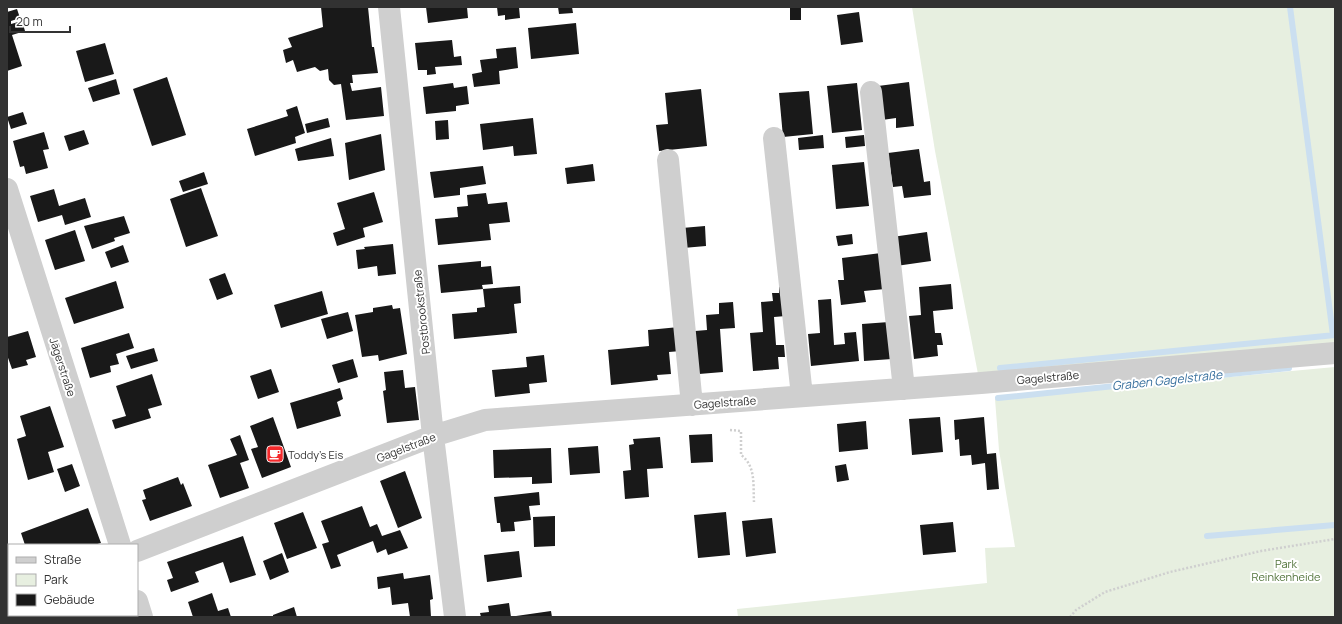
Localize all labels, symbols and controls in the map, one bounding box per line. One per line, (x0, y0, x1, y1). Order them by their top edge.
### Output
scale bar (10, 8, 70, 34)
text: 20 m (16, 13, 43, 30)
street label: Postbrookstraße (409, 268, 433, 355)
street label: Jägerstraße (46, 336, 80, 399)
water label: Graben Gagelstraße (1111, 366, 1224, 394)
street label: Gagelstraße (1016, 367, 1080, 387)
street label: Gagelstraße (693, 392, 757, 412)
street label: Gagelstraße (374, 429, 438, 465)
cafe icon: Toddy's Eis (265, 444, 285, 464)
place label: Toddy's Eis (288, 447, 343, 462)
legend (8, 544, 138, 616)
text: Straße (44, 551, 81, 568)
park label: Park Reinkenheide (1251, 556, 1321, 584)
text: Park (44, 571, 69, 588)
text: Gebäude (44, 591, 95, 608)

